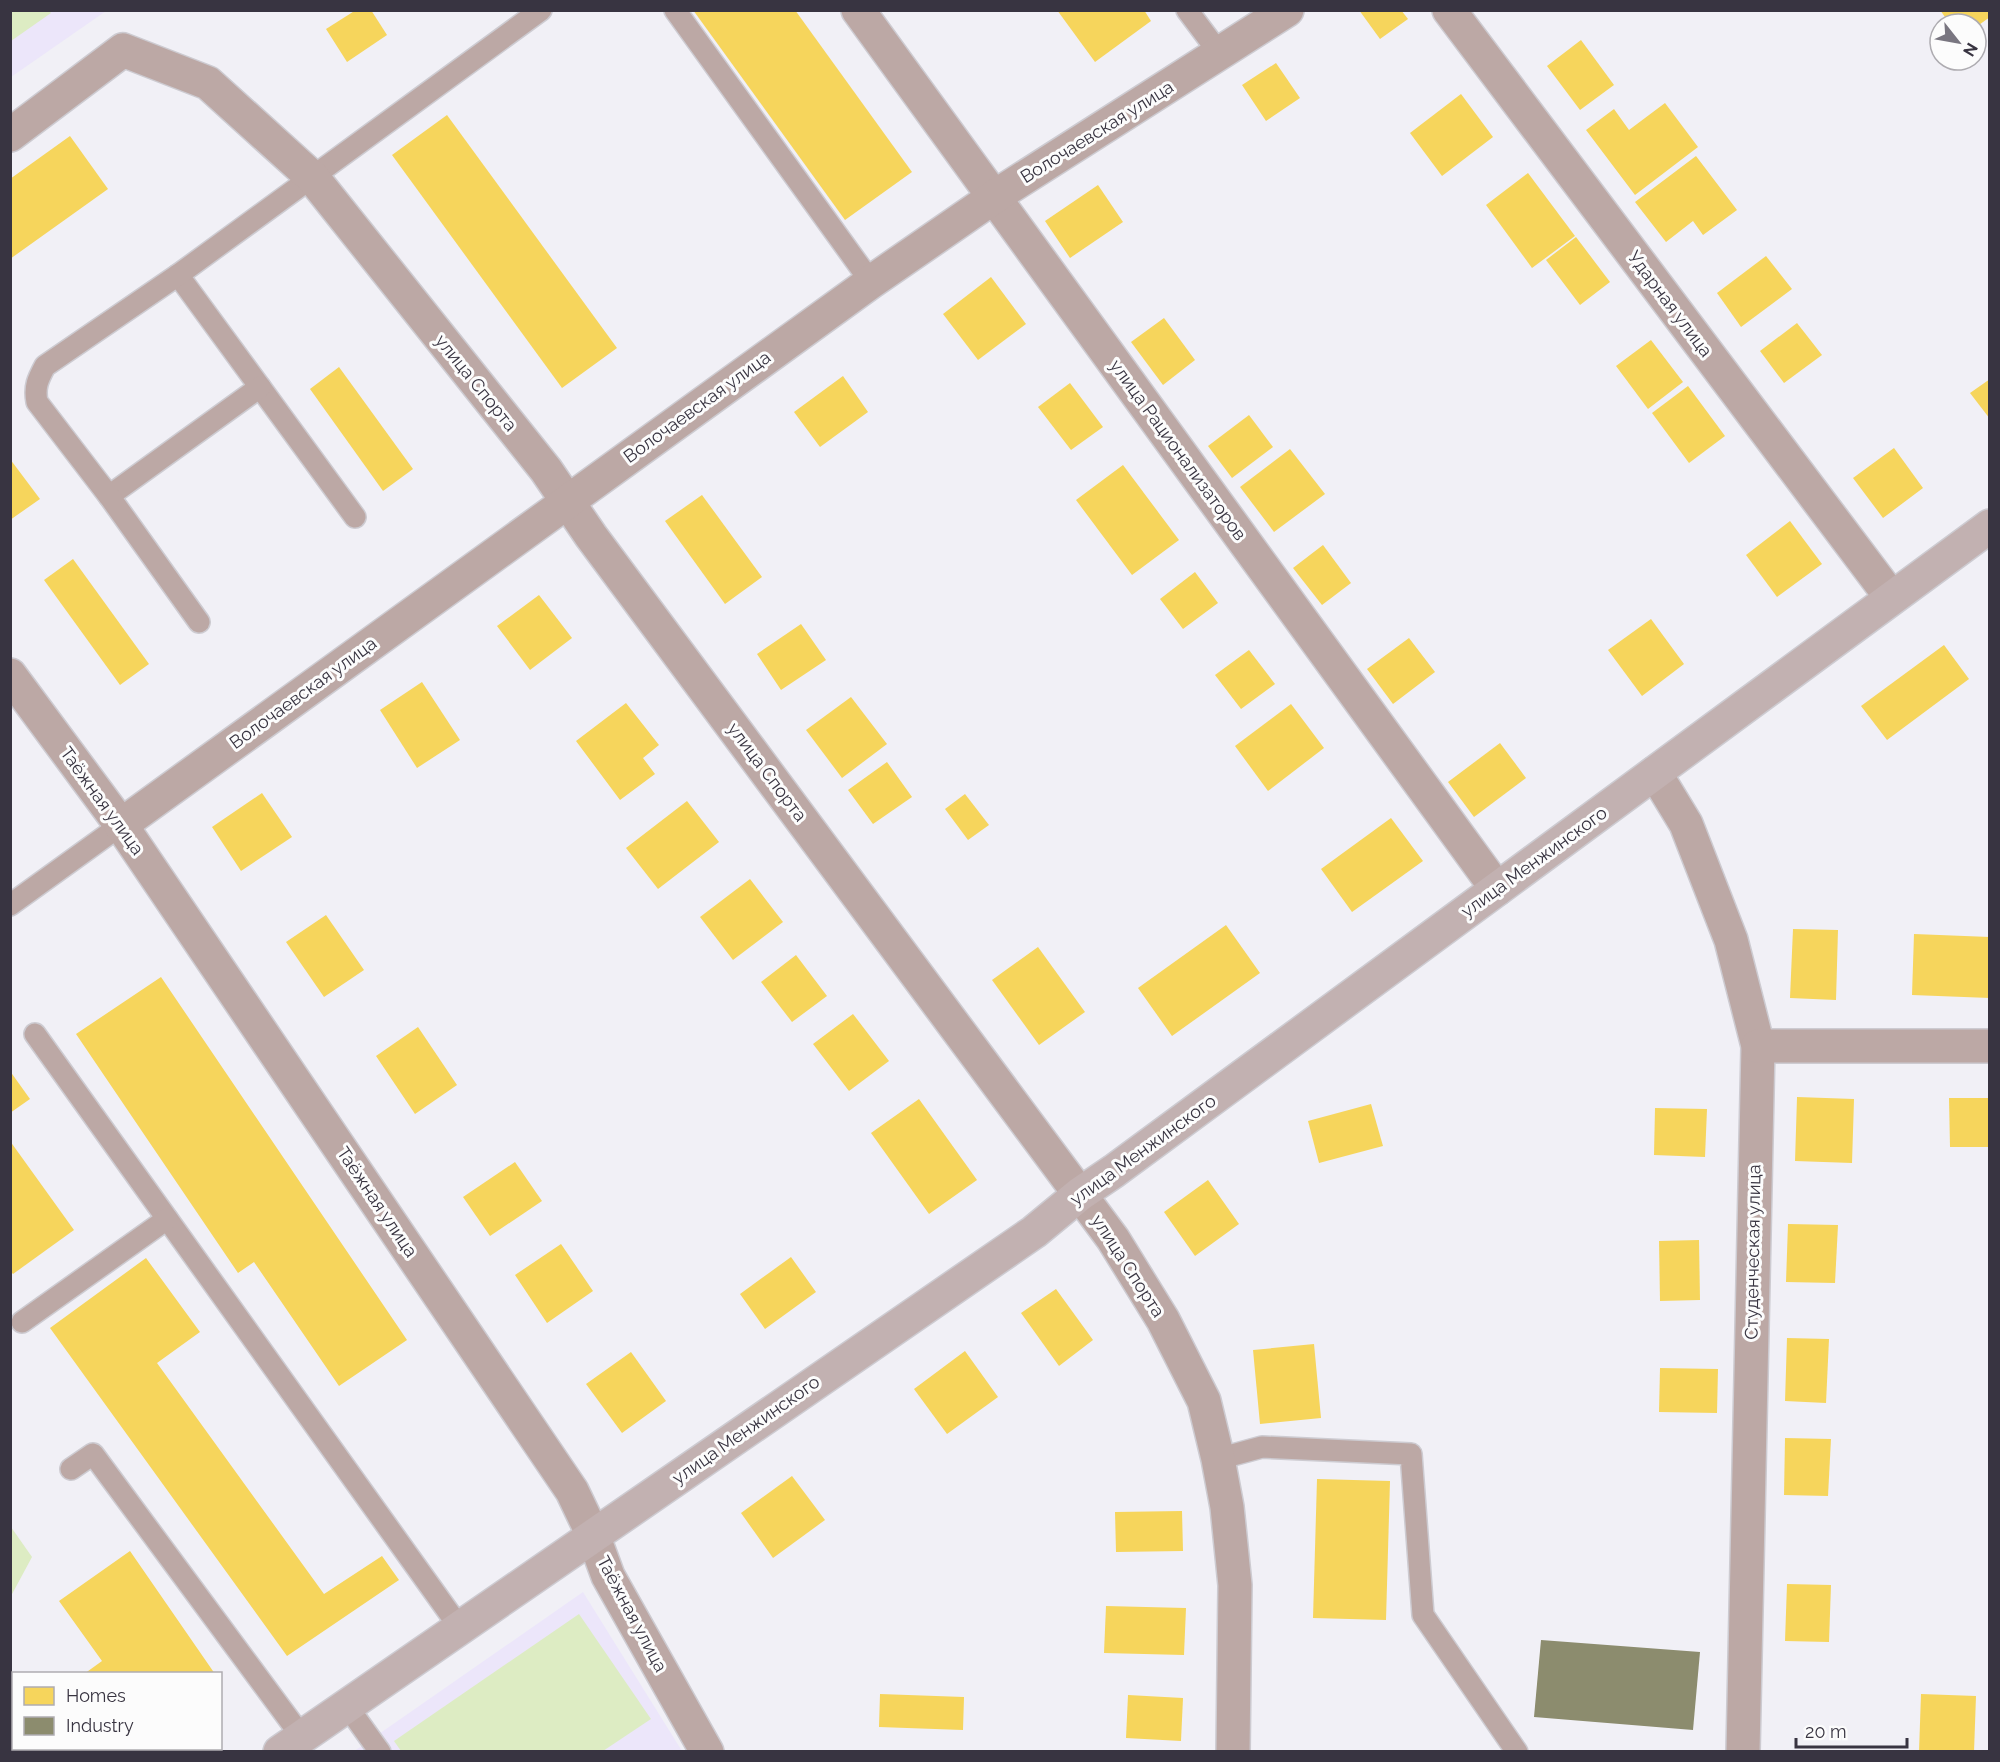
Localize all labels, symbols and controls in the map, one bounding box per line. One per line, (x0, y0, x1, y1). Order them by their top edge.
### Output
north arrow (1928, 12, 1988, 72)
text: N (1959, 39, 1982, 60)
street label: Волочаевская улица (1016, 76, 1177, 187)
street label: Ударная улица (1624, 247, 1717, 361)
street label: улица Спорта (431, 330, 522, 435)
street label: Волочаевская улица (619, 346, 774, 467)
street label: улица Рационализаторов (1106, 355, 1251, 544)
street label: Волочаевская улица (225, 632, 380, 753)
street label: улица Спорта (723, 718, 811, 825)
street label: Таёжная улица (56, 743, 149, 859)
street label: улица Менжинского (1457, 801, 1611, 922)
street label: улица Менжинского (1066, 1089, 1220, 1210)
street label: Таёжная улица (333, 1143, 422, 1261)
street label: Студенческая улица (1740, 1164, 1765, 1340)
street label: улица Спорта (1087, 1210, 1169, 1321)
street label: улица Менжинского (668, 1371, 824, 1488)
street label: Таёжная улица (593, 1552, 672, 1675)
legend (12, 1672, 222, 1750)
text: Homes (66, 1685, 126, 1706)
scale bar (1796, 1711, 1907, 1749)
text: Industry (66, 1715, 134, 1736)
text: 20 m (1805, 1721, 1847, 1742)

